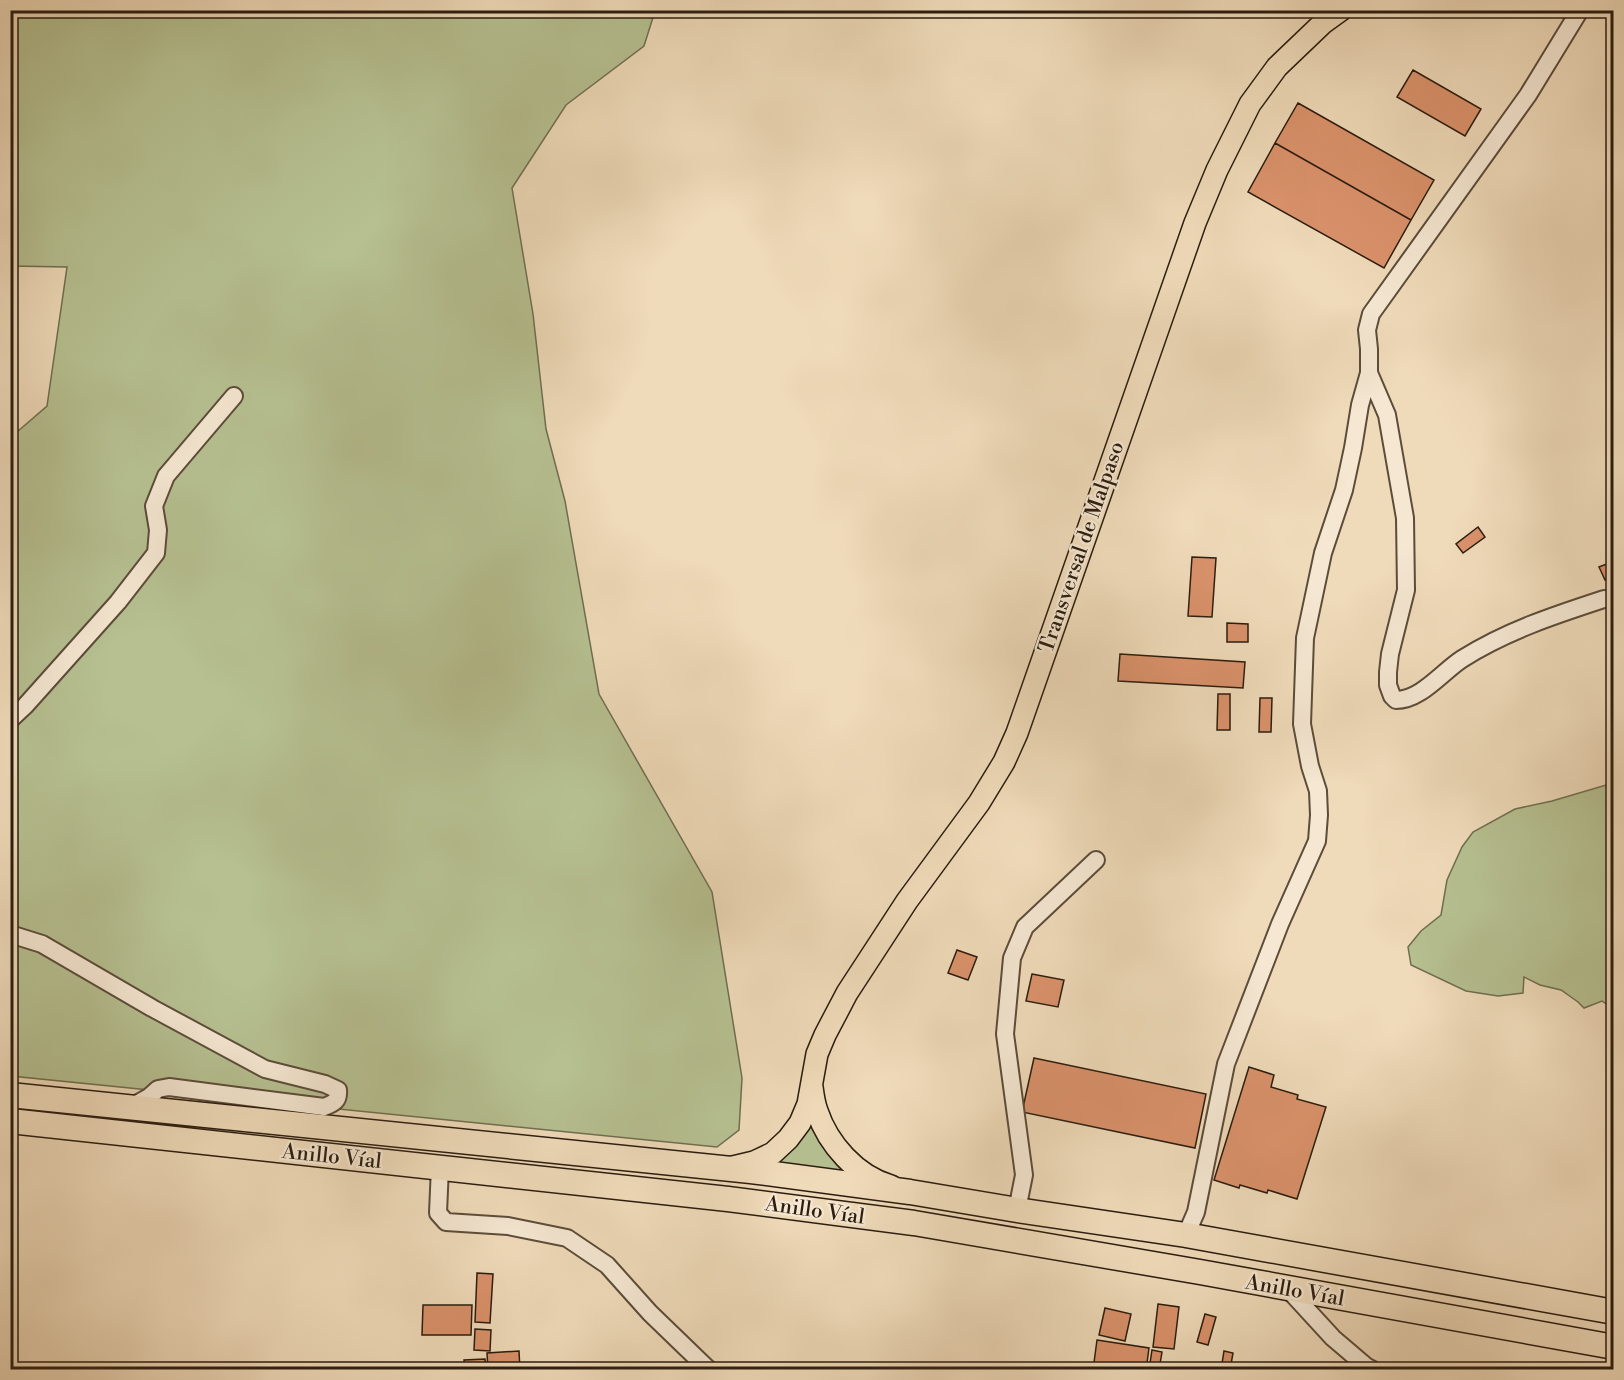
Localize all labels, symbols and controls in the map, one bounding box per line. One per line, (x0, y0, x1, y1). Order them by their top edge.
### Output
street label: Transversal de Malpaso (1034, 438, 1130, 656)
street label: Anillo Víal (280, 1139, 383, 1175)
street label: Anillo Víal (763, 1191, 866, 1231)
street label: Anillo Víal (1242, 1269, 1346, 1312)

